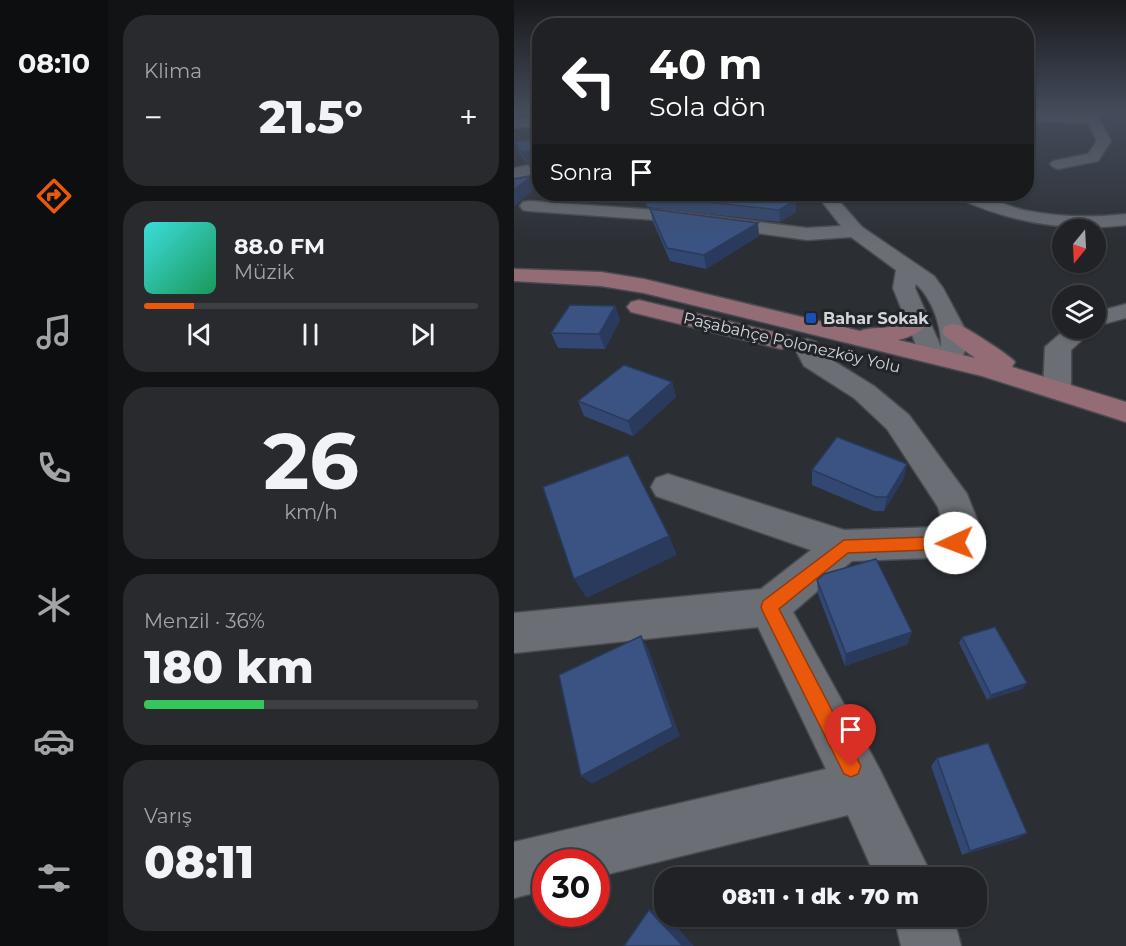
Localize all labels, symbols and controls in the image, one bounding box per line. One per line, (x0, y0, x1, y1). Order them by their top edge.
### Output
text: 40 m (649, 38, 762, 90)
icon: left (550, 42, 628, 120)
text: 08:10 (18, 47, 90, 80)
text: Klima (144, 59, 202, 83)
text: 21.5° (259, 89, 363, 144)
text: Sola dön (649, 90, 766, 123)
text: − (144, 97, 163, 137)
text: + (459, 97, 478, 137)
icon: arrive (625, 156, 658, 189)
text: Sonra (550, 159, 613, 186)
icon: directions (33, 175, 75, 217)
north arrow (1052, 219, 1106, 273)
map controls (1052, 219, 1106, 339)
text: 88.0 FM (234, 233, 325, 260)
text: Müzik (234, 260, 294, 284)
button: layers (1052, 285, 1106, 339)
street label: Paşabahçe Polonezköy Yolu (682, 308, 902, 377)
place label: Bahar Sokak (823, 309, 929, 328)
icon: music (33, 311, 75, 353)
marker: Bahar Sokak (804, 311, 818, 325)
icon: previous (183, 318, 216, 351)
icon: pause (294, 318, 327, 351)
icon: next (406, 318, 439, 351)
text: 26 (263, 413, 359, 509)
icon: phone (33, 447, 75, 489)
text: km/h (284, 500, 338, 524)
position arrow (923, 511, 987, 575)
icon: climate (33, 584, 75, 626)
text: Menzil · 36% (144, 609, 265, 633)
text: 180 km (144, 639, 314, 694)
pin (825, 704, 876, 766)
icon: arrive (834, 713, 867, 746)
icon: car (33, 720, 75, 762)
text: Varış (144, 804, 192, 828)
text: 08:11 (144, 834, 254, 889)
speed limit sign: 30 (532, 849, 610, 927)
icon: filters (33, 857, 75, 899)
text: 08:11 · 1 dk · 70 m (722, 883, 919, 910)

